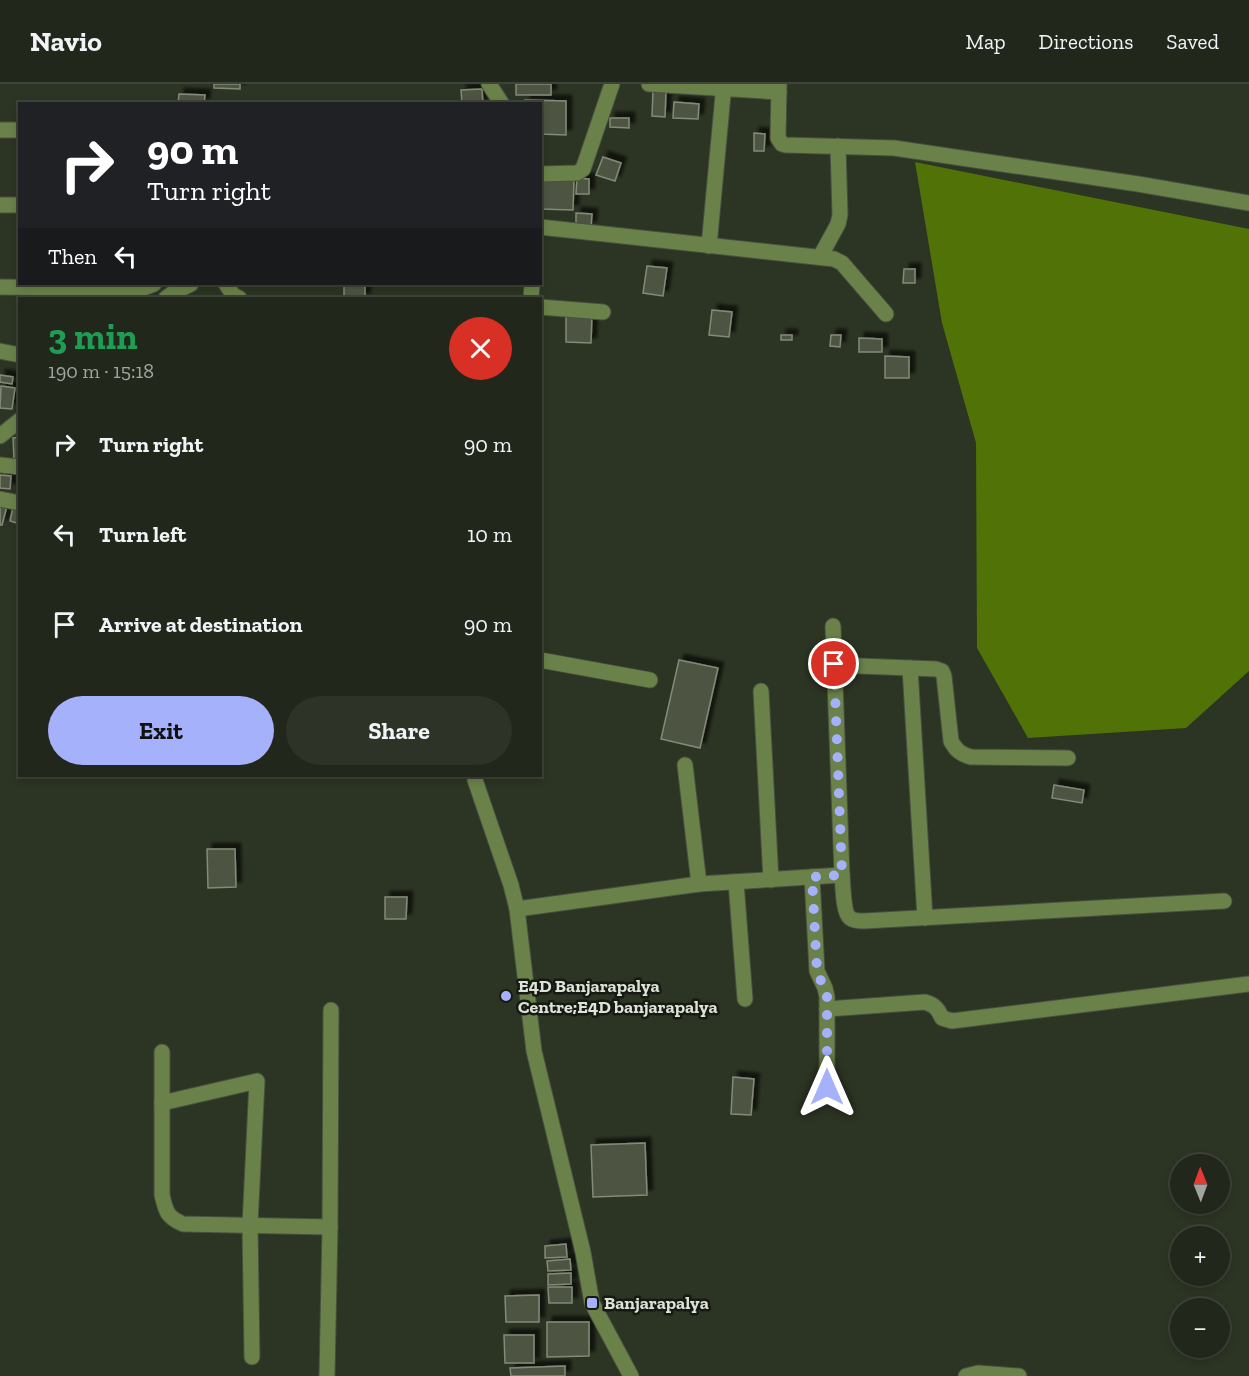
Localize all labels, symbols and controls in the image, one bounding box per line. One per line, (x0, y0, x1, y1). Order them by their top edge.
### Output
text: Navio (30, 25, 102, 58)
text: Map (966, 29, 1006, 54)
text: Directions (1039, 29, 1133, 54)
text: Saved (1166, 29, 1219, 54)
text: 90 m (147, 124, 238, 175)
icon: right (48, 126, 126, 204)
text: Turn right (147, 175, 271, 207)
icon: left (109, 240, 142, 273)
text: Then (48, 243, 97, 270)
text: 3 min (48, 315, 138, 358)
button: close (449, 317, 512, 380)
text: 190 m · 15:18 (48, 359, 154, 383)
icon: right (48, 428, 81, 461)
text: Turn right (99, 431, 203, 458)
text: 90 m (464, 431, 512, 458)
icon: left (48, 518, 81, 551)
text: Turn left (99, 521, 186, 548)
text: 10 m (467, 521, 512, 548)
icon: arrive (48, 608, 81, 641)
text: Arrive at destination (99, 611, 302, 638)
text: 90 m (464, 611, 512, 638)
pin (808, 638, 859, 689)
icon: arrive (817, 647, 850, 680)
button: Exit (48, 696, 274, 765)
button: Share (286, 696, 512, 765)
place label: E4D Banjarapalya Centre;E4D banjarapalya (518, 975, 718, 1018)
marker: E4D Banjarapalya Centre;E4D banjarapalya (499, 989, 513, 1003)
position arrow (795, 1055, 859, 1119)
north arrow (1170, 1154, 1230, 1214)
map controls (1170, 1154, 1230, 1358)
button: + (1170, 1226, 1230, 1286)
place label: Banjarapalya (604, 1292, 709, 1314)
marker: Banjarapalya (585, 1296, 599, 1310)
button: − (1170, 1298, 1230, 1358)

